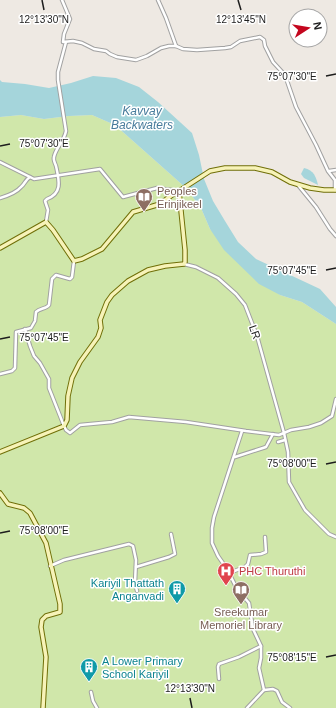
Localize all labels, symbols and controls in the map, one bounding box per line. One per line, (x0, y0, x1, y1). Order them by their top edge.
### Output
north arrow (288, 8, 328, 48)
text: 12°13'30"N (19, 14, 69, 25)
text: 12°13'45"N (216, 14, 266, 25)
text: N (311, 21, 324, 31)
text: 75°07'30"E (267, 71, 317, 82)
water label: Kavvay Backwaters (111, 104, 173, 132)
text: 75°07'30"E (19, 138, 69, 149)
place label: Peoples Erinjikeel (157, 185, 202, 210)
library icon: Peoples Erinjikeel (134, 187, 154, 212)
text: 75°07'45"E (267, 265, 317, 276)
street label: LR (247, 323, 263, 341)
text: 75°07'45"E (19, 332, 69, 343)
text: 75°08'00"E (267, 458, 317, 469)
text: 75°08'00"E (19, 525, 69, 536)
hospital icon: PHC Thuruthi (216, 561, 236, 586)
place label: PHC Thuruthi (239, 565, 305, 577)
place label: Kariyil Thattath Anganvadi (91, 577, 164, 602)
building icon: Kariyil Thattath Anganvadi (167, 579, 187, 604)
library icon: Sreekumar Memoriel Library (231, 580, 251, 605)
place label: Sreekumar Memoriel Library (200, 606, 282, 631)
text: 75°08'15"E (267, 652, 317, 663)
place label: A Lower Primary School Kariyil (102, 655, 183, 680)
building icon: A Lower Primary School Kariyil (79, 657, 99, 682)
text: 12°13'30"N (165, 683, 215, 694)

